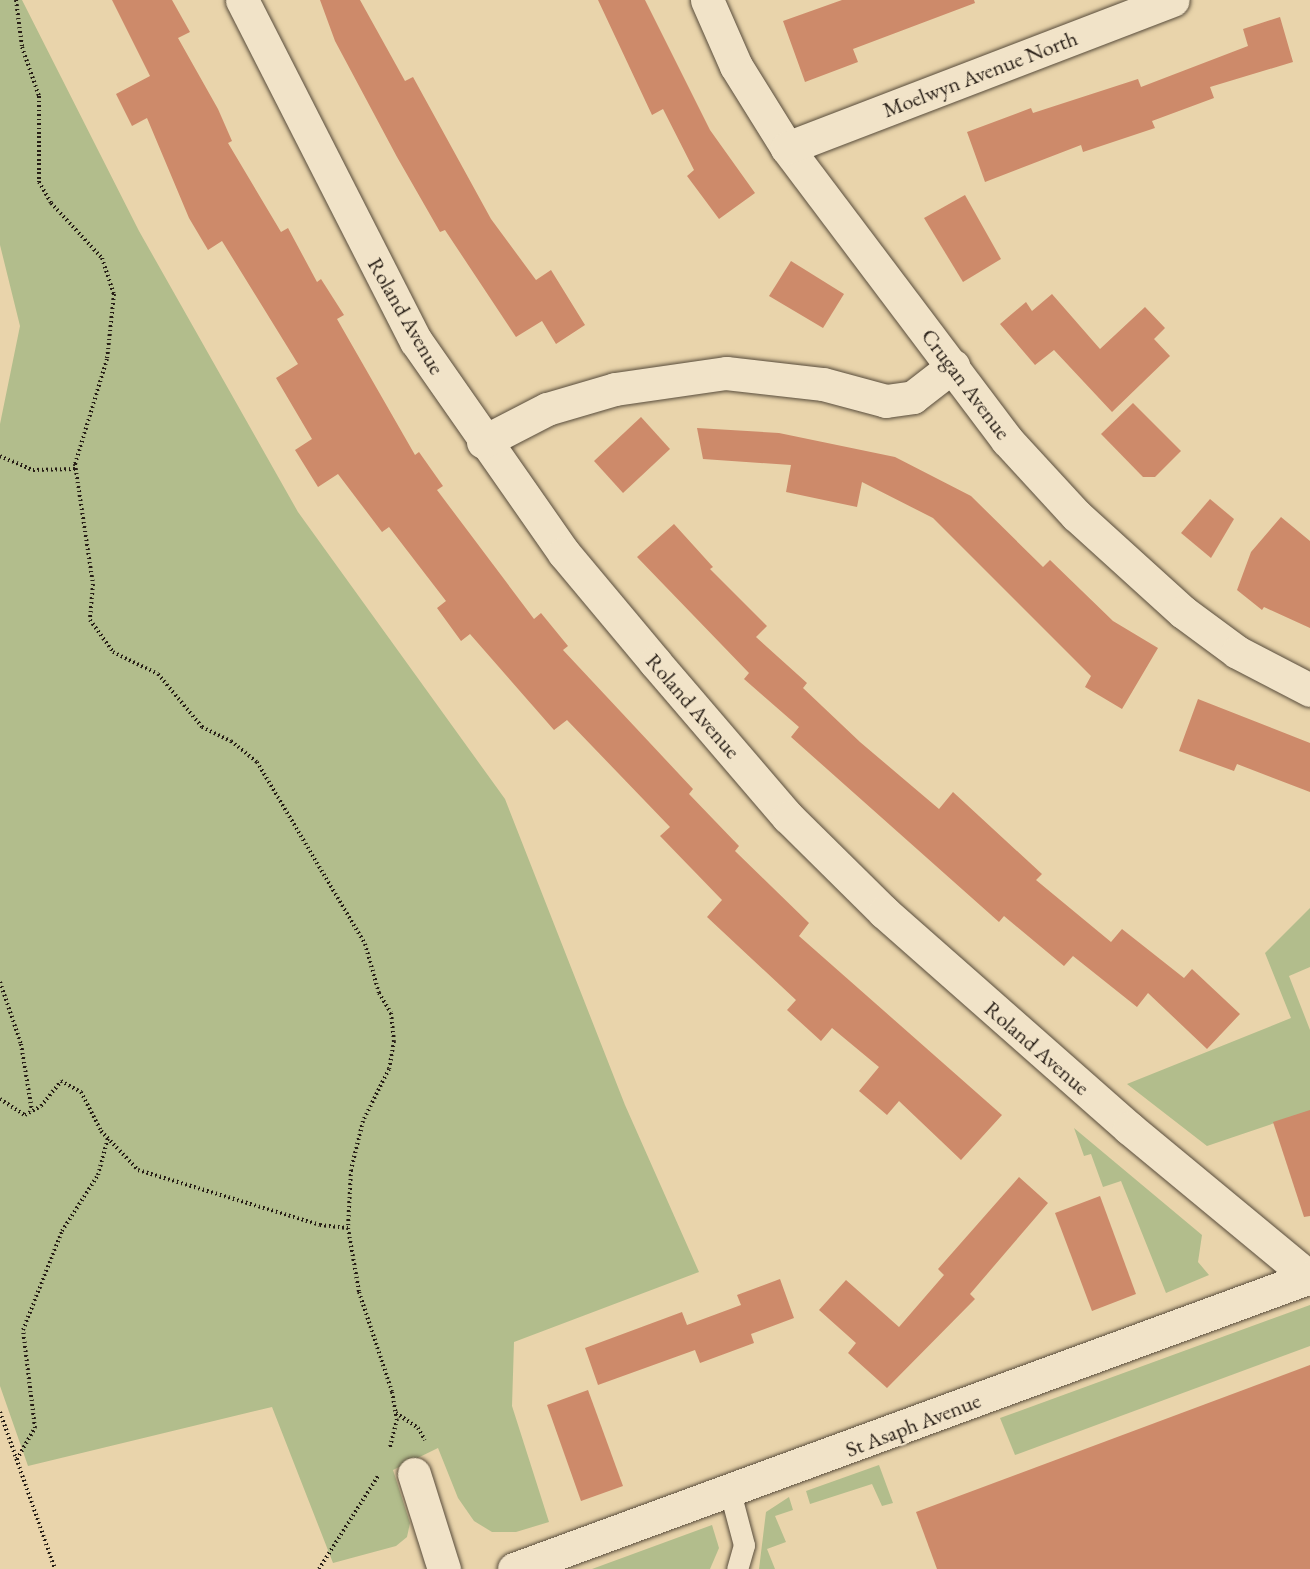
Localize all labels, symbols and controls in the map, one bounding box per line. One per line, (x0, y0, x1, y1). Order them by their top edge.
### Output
street label: Moelwyn Avenue North (879, 25, 1081, 123)
street label: Roland Avenue (362, 253, 450, 379)
street label: Crugan Avenue (916, 323, 1016, 445)
street label: Roland Avenue (640, 648, 746, 764)
street label: Roland Avenue (979, 995, 1095, 1101)
street label: St Asaph Avenue (842, 1387, 984, 1463)

